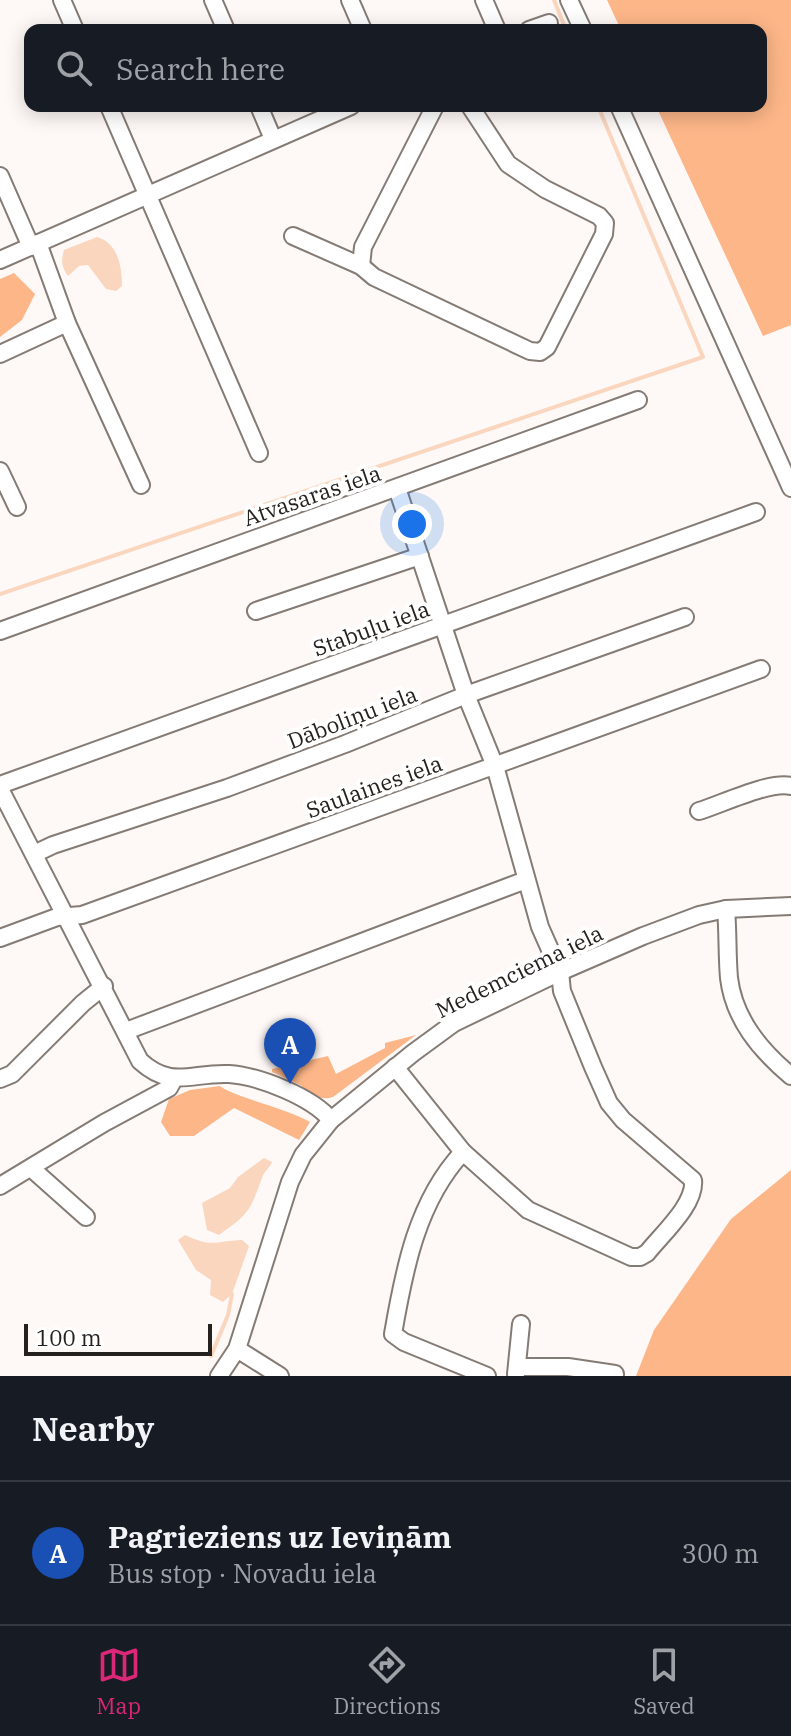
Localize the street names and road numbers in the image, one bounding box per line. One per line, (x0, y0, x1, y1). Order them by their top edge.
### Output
street label: Atvasaras iela (239, 458, 385, 532)
street label: Stabuļu iela (309, 594, 433, 662)
street label: Dāboliņu iela (283, 679, 421, 755)
street label: Saulaines iela (302, 748, 446, 824)
street label: Medemciema iela (430, 918, 608, 1024)

